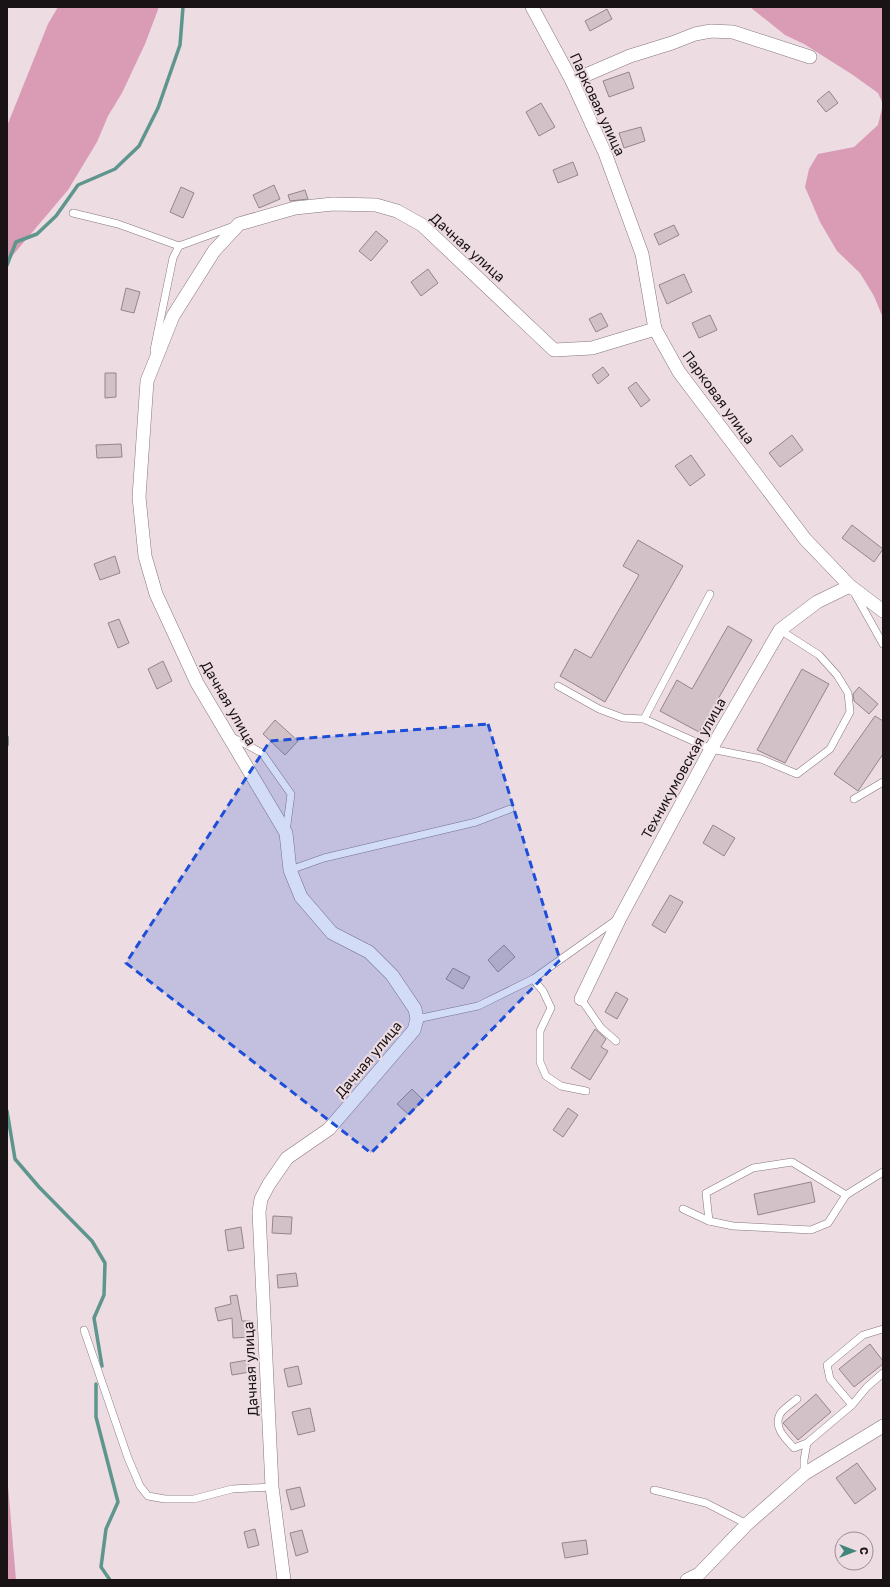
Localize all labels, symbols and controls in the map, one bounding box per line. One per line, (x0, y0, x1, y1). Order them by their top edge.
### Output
street label: Парковая улица (567, 50, 629, 158)
street label: Дачная улица (427, 209, 509, 285)
street label: Парковая улица (679, 347, 759, 447)
street label: Дачная улица (198, 658, 260, 748)
street label: Техникумовская улица (637, 695, 729, 841)
street label: Дачная улица (331, 1017, 405, 1101)
street label: Дачная улица (239, 1321, 261, 1417)
north arrow (834, 1531, 874, 1571)
text: С (858, 1547, 871, 1555)

